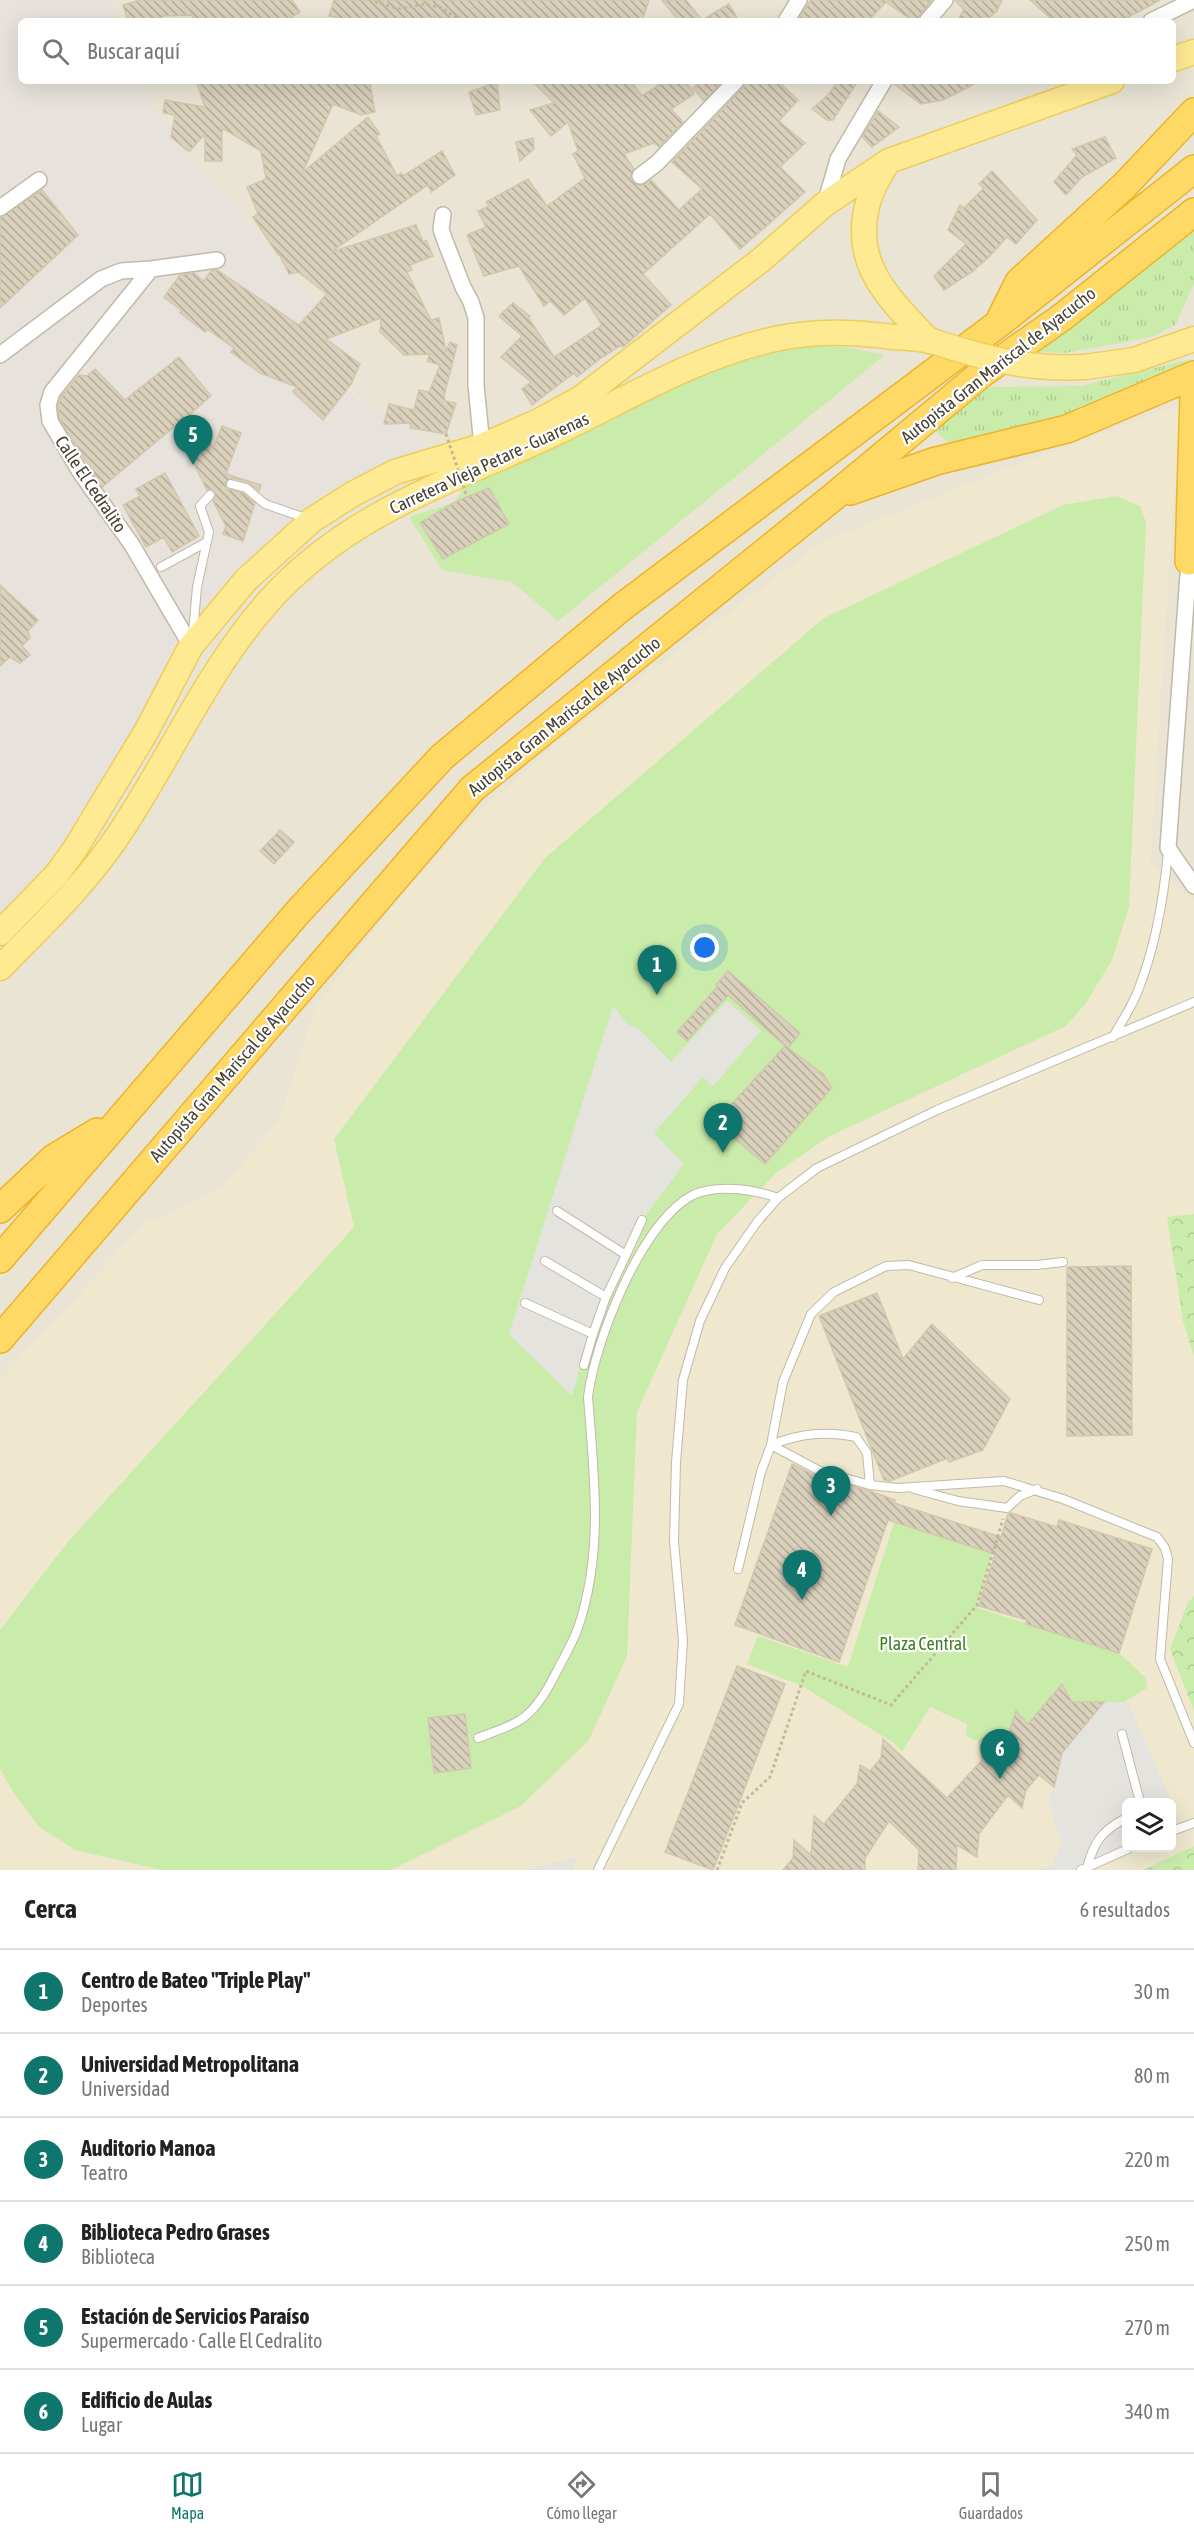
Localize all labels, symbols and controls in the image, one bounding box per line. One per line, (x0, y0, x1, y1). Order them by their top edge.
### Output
search box (18, 18, 1176, 84)
icon: search (39, 35, 72, 68)
text: Buscar aquí (87, 38, 180, 64)
street label: Autopista Gran Mariscal de Ayacucho (896, 282, 1100, 448)
street label: Carretera Vieja Petare - Guarenas (386, 408, 592, 518)
pin: 5 (174, 416, 212, 465)
street label: Calle El Cedralito (51, 432, 131, 536)
street label: Autopista Gran Mariscal de Ayacucho (464, 632, 664, 800)
your location (690, 933, 719, 962)
pin: 1 (638, 946, 676, 995)
street label: Autopista Gran Mariscal de Ayacucho (145, 970, 319, 1166)
pin: 2 (704, 1104, 742, 1153)
pin: 3 (812, 1466, 850, 1516)
pin: 4 (782, 1550, 822, 1600)
park label: Plaza Central (879, 1633, 967, 1654)
pin: 6 (980, 1730, 1020, 1779)
map controls (1122, 1798, 1176, 1852)
button: layers (1122, 1798, 1176, 1852)
text: Cerca (24, 1894, 77, 1924)
text: 6 resultados (1080, 1898, 1170, 1921)
text: Centro de Bateo "Triple Play" (81, 1967, 310, 1993)
text: 1 (39, 1980, 48, 2003)
text: 30 m (1134, 1980, 1170, 2003)
text: Deportes (81, 1993, 148, 2016)
text: Universidad Metropolitana (81, 2051, 299, 2077)
text: 2 (39, 2064, 48, 2087)
text: 80 m (1134, 2064, 1170, 2087)
text: Universidad (81, 2077, 170, 2100)
text: Auditorio Manoa (81, 2135, 215, 2161)
text: 3 (39, 2148, 48, 2171)
text: 220 m (1125, 2148, 1170, 2171)
text: Teatro (81, 2161, 128, 2184)
text: Biblioteca Pedro Grases (81, 2219, 270, 2245)
text: 4 (39, 2232, 48, 2255)
text: 250 m (1125, 2232, 1170, 2255)
text: Biblioteca (81, 2245, 155, 2268)
text: Estación de Servicios Paraíso (81, 2303, 310, 2329)
text: 5 (39, 2316, 48, 2339)
text: 270 m (1125, 2316, 1170, 2339)
text: Supermercado · Calle El Cedralito (81, 2329, 322, 2352)
text: Edificio de Aulas (81, 2387, 212, 2413)
text: 6 (39, 2400, 48, 2423)
text: 340 m (1125, 2400, 1170, 2423)
text: Lugar (81, 2413, 122, 2436)
tab: Mapa (171, 2468, 204, 2522)
tab: Cómo llegar (546, 2468, 617, 2522)
tab: Guardados (959, 2468, 1023, 2522)

